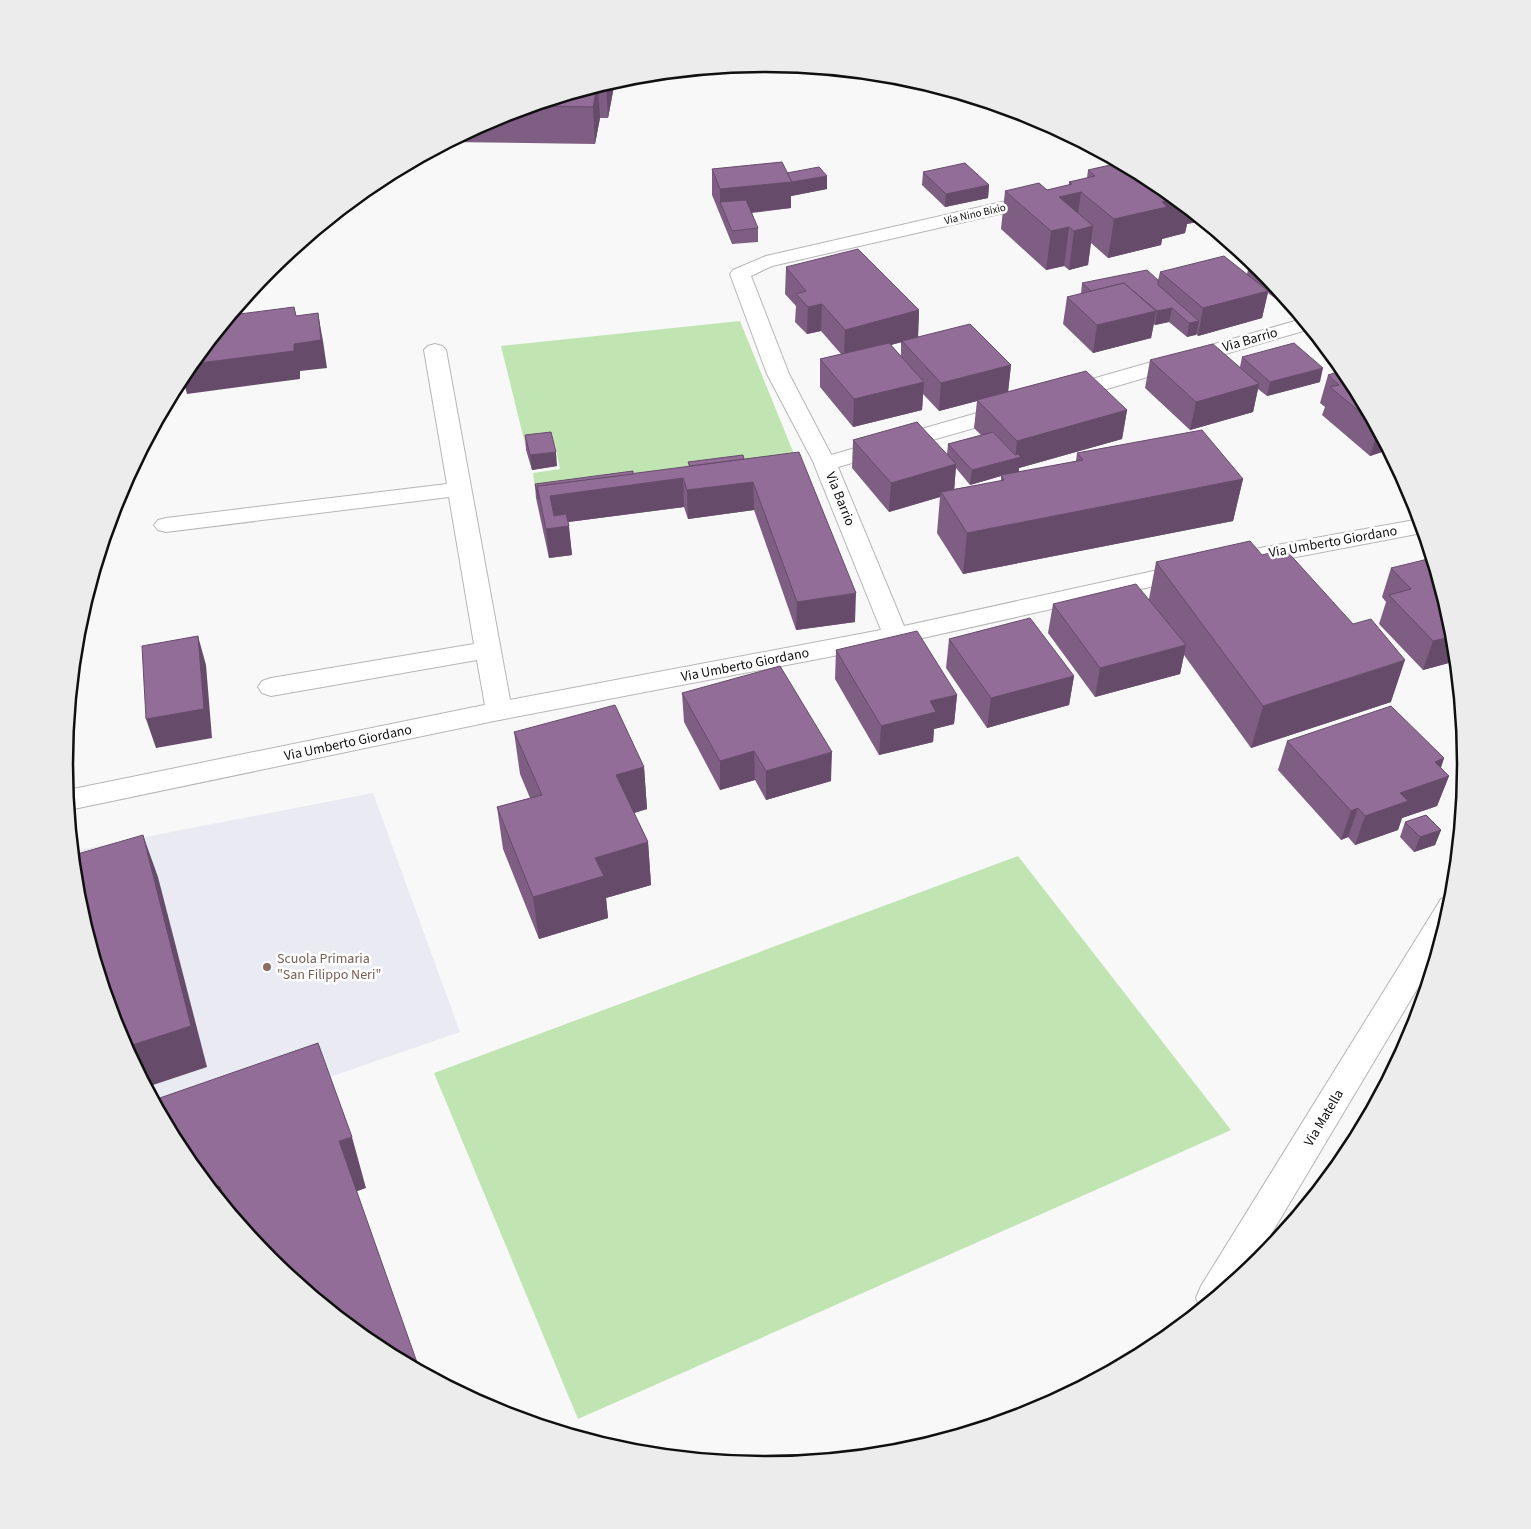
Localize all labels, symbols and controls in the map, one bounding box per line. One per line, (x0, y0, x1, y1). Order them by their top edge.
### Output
street label: Via Nino Bixio (943, 200, 1007, 228)
street label: Via Barrio (1220, 323, 1280, 357)
street label: Via Barrio (820, 469, 860, 529)
street label: Via Umberto Giordano (1267, 521, 1399, 563)
street label: Via Umberto Giordano (679, 643, 811, 687)
street label: Via Umberto Giordano (282, 720, 414, 766)
place label: Scuola Primaria "San Filippo Neri" (277, 949, 381, 985)
marker: Scuola Primaria "San Filippo Neri" (261, 961, 273, 973)
street label: Via Matella (1299, 1086, 1349, 1150)

